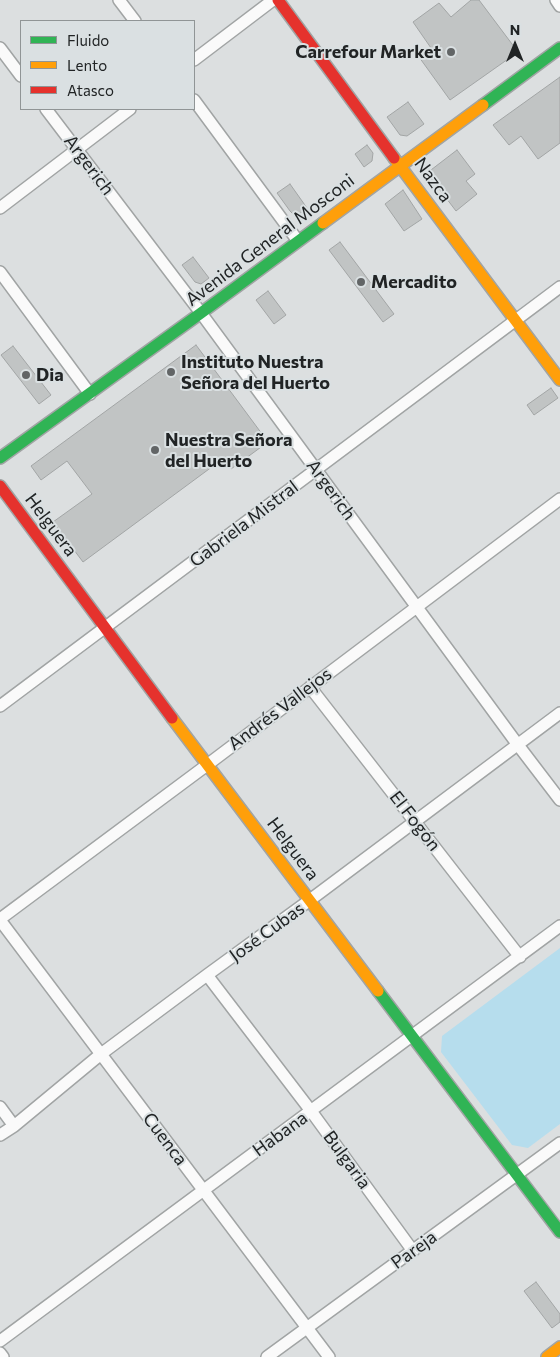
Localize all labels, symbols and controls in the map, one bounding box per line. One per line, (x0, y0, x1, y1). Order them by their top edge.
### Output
legend (20, 20, 195, 110)
north arrow (490, 20, 540, 70)
text: N (510, 21, 520, 38)
text: Fluido (67, 31, 109, 49)
place label: Carrefour Market (295, 41, 441, 63)
marker: Carrefour Market (445, 46, 457, 58)
text: Lento (67, 56, 107, 74)
text: Atasco (67, 81, 114, 99)
street label: Argerich (59, 131, 119, 199)
street label: Nazca (410, 153, 456, 207)
street label: Avenida General Mosconi (181, 169, 359, 311)
place label: Mercadito (371, 271, 457, 293)
marker: Mercadito (355, 276, 367, 288)
place label: Instituto Nuestra Señora del Huerto (181, 351, 330, 394)
place label: Dia (36, 364, 64, 386)
marker: Instituto Nuestra Señora del Huerto (165, 366, 177, 378)
marker: Dia (20, 369, 32, 381)
place label: Nuestra Señora del Huerto (165, 429, 292, 472)
marker: Nuestra Señora del Huerto (149, 444, 161, 456)
street label: Argerich (302, 455, 360, 525)
street label: Gabriela Mistral (185, 476, 303, 572)
street label: Helguera (20, 489, 82, 561)
street label: Andrés Vallejos (224, 663, 336, 755)
street label: El Fogón (385, 787, 445, 855)
street label: Helguera (262, 813, 324, 885)
street label: José Cubas (225, 898, 309, 966)
street label: Habana (248, 1107, 312, 1161)
street label: Cuenca (138, 1108, 192, 1170)
street label: Bulgaria (319, 1127, 375, 1193)
street label: Pareja (387, 1226, 441, 1274)

